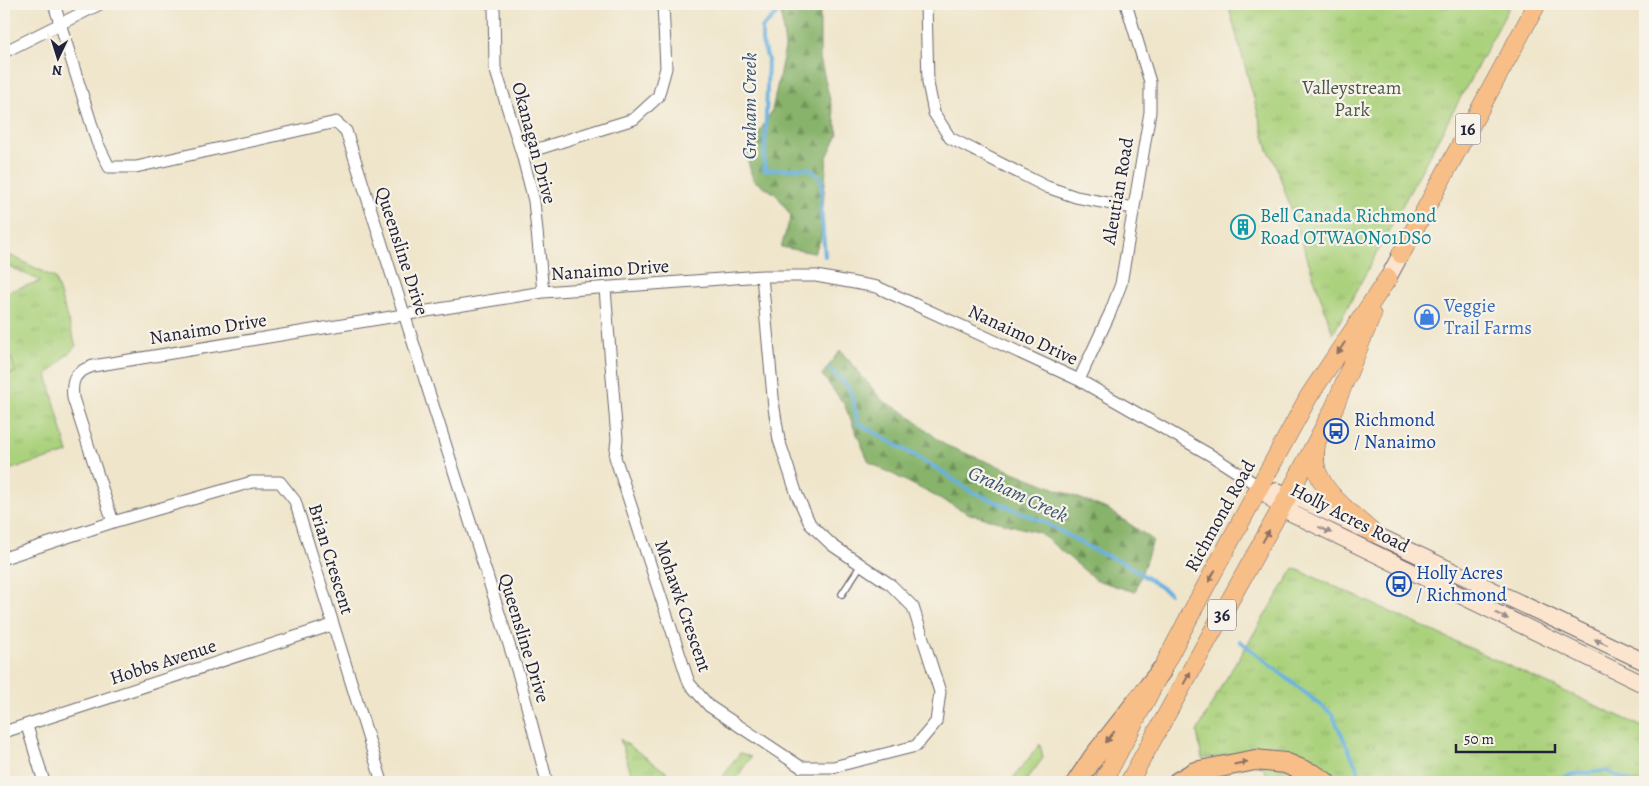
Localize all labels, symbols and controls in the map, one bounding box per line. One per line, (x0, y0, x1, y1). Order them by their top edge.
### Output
north arrow (32, 32, 82, 82)
water label: Graham Creek (736, 52, 763, 160)
text: N (51, 61, 63, 80)
park label: Valleystream Park (1301, 75, 1402, 123)
street label: Okanagan Drive (505, 79, 563, 207)
road number: 16 (1456, 114, 1480, 144)
street label: Aleutian Road (1096, 135, 1140, 248)
street label: Queensline Drive (369, 183, 435, 319)
place label: Bell Canada Richmond Road OTWAON01DS0 (1260, 203, 1437, 251)
building icon: Bell Canada Richmond Road OTWAON01DS0 (1230, 214, 1256, 240)
street label: Nanaimo Drive (550, 253, 670, 287)
place label: Veggie Trail Farms (1443, 293, 1532, 341)
street label: Nanaimo Drive (964, 298, 1082, 372)
shop icon: Veggie Trail Farms (1414, 304, 1440, 330)
street label: Nanaimo Drive (147, 307, 269, 351)
one-way arrow (1336, 341, 1346, 354)
place label: Richmond / Nanaimo (1354, 407, 1436, 455)
bus stop icon: Richmond / Nanaimo (1323, 418, 1349, 444)
street label: Richmond Road (1179, 455, 1262, 577)
water label: Graham Creek (964, 459, 1072, 529)
street label: Holly Acres Road (1286, 477, 1415, 560)
street label: Brian Crescent (302, 500, 360, 618)
one-way arrow (1318, 526, 1332, 534)
one-way arrow (1261, 530, 1270, 543)
street label: Mohawk Crescent (648, 536, 718, 676)
place label: Holly Acres / Richmond (1416, 560, 1508, 608)
one-way arrow (1207, 569, 1216, 583)
street label: Queensline Drive (492, 570, 556, 706)
bus stop icon: Holly Acres / Richmond (1386, 571, 1412, 597)
road number: 36 (1208, 600, 1236, 630)
one-way arrow (1495, 612, 1510, 620)
street label: Hobbs Avenue (106, 633, 220, 691)
one-way arrow (1594, 638, 1608, 646)
one-way arrow (1182, 672, 1191, 685)
scale bar (1456, 721, 1555, 753)
text: 50 m (1464, 729, 1494, 749)
one-way arrow (1104, 730, 1115, 743)
one-way arrow (1233, 758, 1249, 766)

